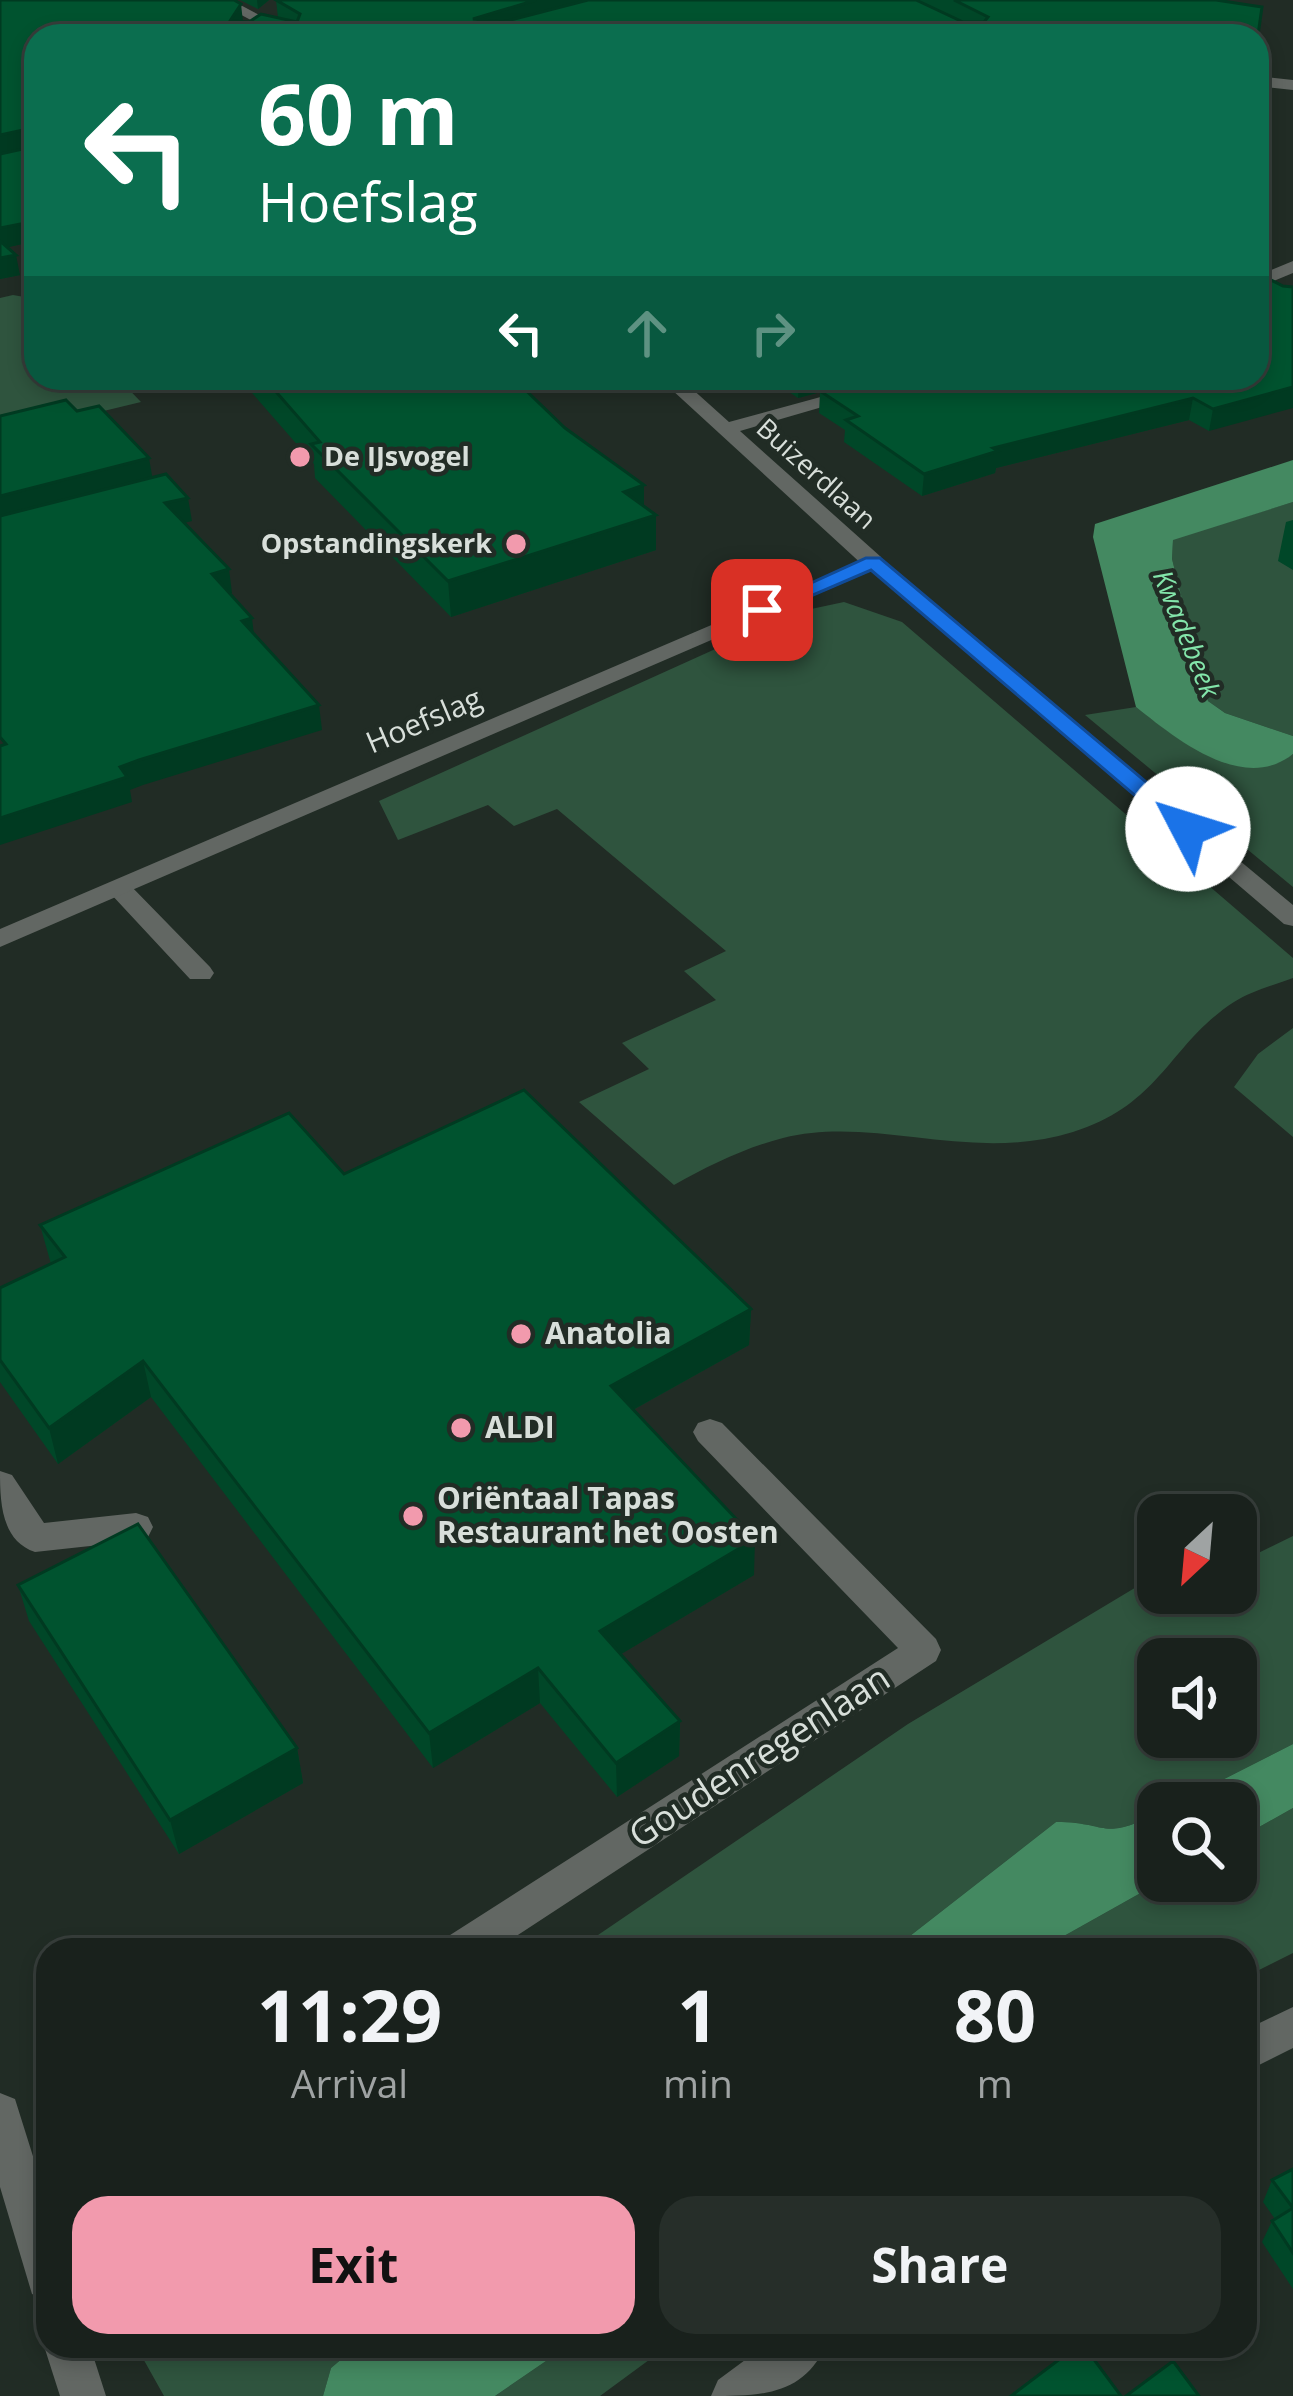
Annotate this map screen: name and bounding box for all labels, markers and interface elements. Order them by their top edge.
text: 60 m [258,55,458,170]
icon: left [60,72,216,228]
text: Hoefslag [258,164,477,238]
icon: left [488,300,554,366]
icon: ahead [614,300,680,366]
icon: right [740,300,806,366]
street label: Buizerdlaan [749,409,885,537]
place label: De IJsvogel [324,437,470,474]
marker: De IJsvogel [287,444,313,470]
place label: Opstandingskerk [261,524,492,561]
marker: Opstandingskerk [503,531,529,557]
pin [711,559,813,661]
water label: Kwadebeek [1145,564,1230,704]
icon: arrive [729,577,795,643]
street label: Hoefslag [359,677,488,762]
position arrow [1125,766,1251,892]
place label: Anatolia [545,1312,672,1353]
marker: Anatolia [508,1321,534,1347]
place label: ALDI [485,1406,555,1447]
marker: ALDI [448,1415,474,1441]
place label: Oriëntaal Tapas Restaurant het Oosten [437,1477,779,1552]
north arrow [1137,1494,1257,1614]
map controls [1137,1494,1257,1902]
marker: Oriëntaal Tapas Restaurant het Oosten [400,1503,426,1529]
button: sound [1137,1638,1257,1758]
street label: Goudenregenlaan [619,1653,899,1858]
button: search [1137,1782,1257,1902]
text: 11:29 [257,1965,442,2063]
text: 1 [677,1965,719,2063]
text: 80 [954,1965,1036,2063]
text: Arrival [291,2056,408,2109]
text: min [663,2056,733,2109]
text: m [977,2056,1013,2109]
button: Exit [72,2196,635,2334]
button: Share [659,2196,1221,2334]

